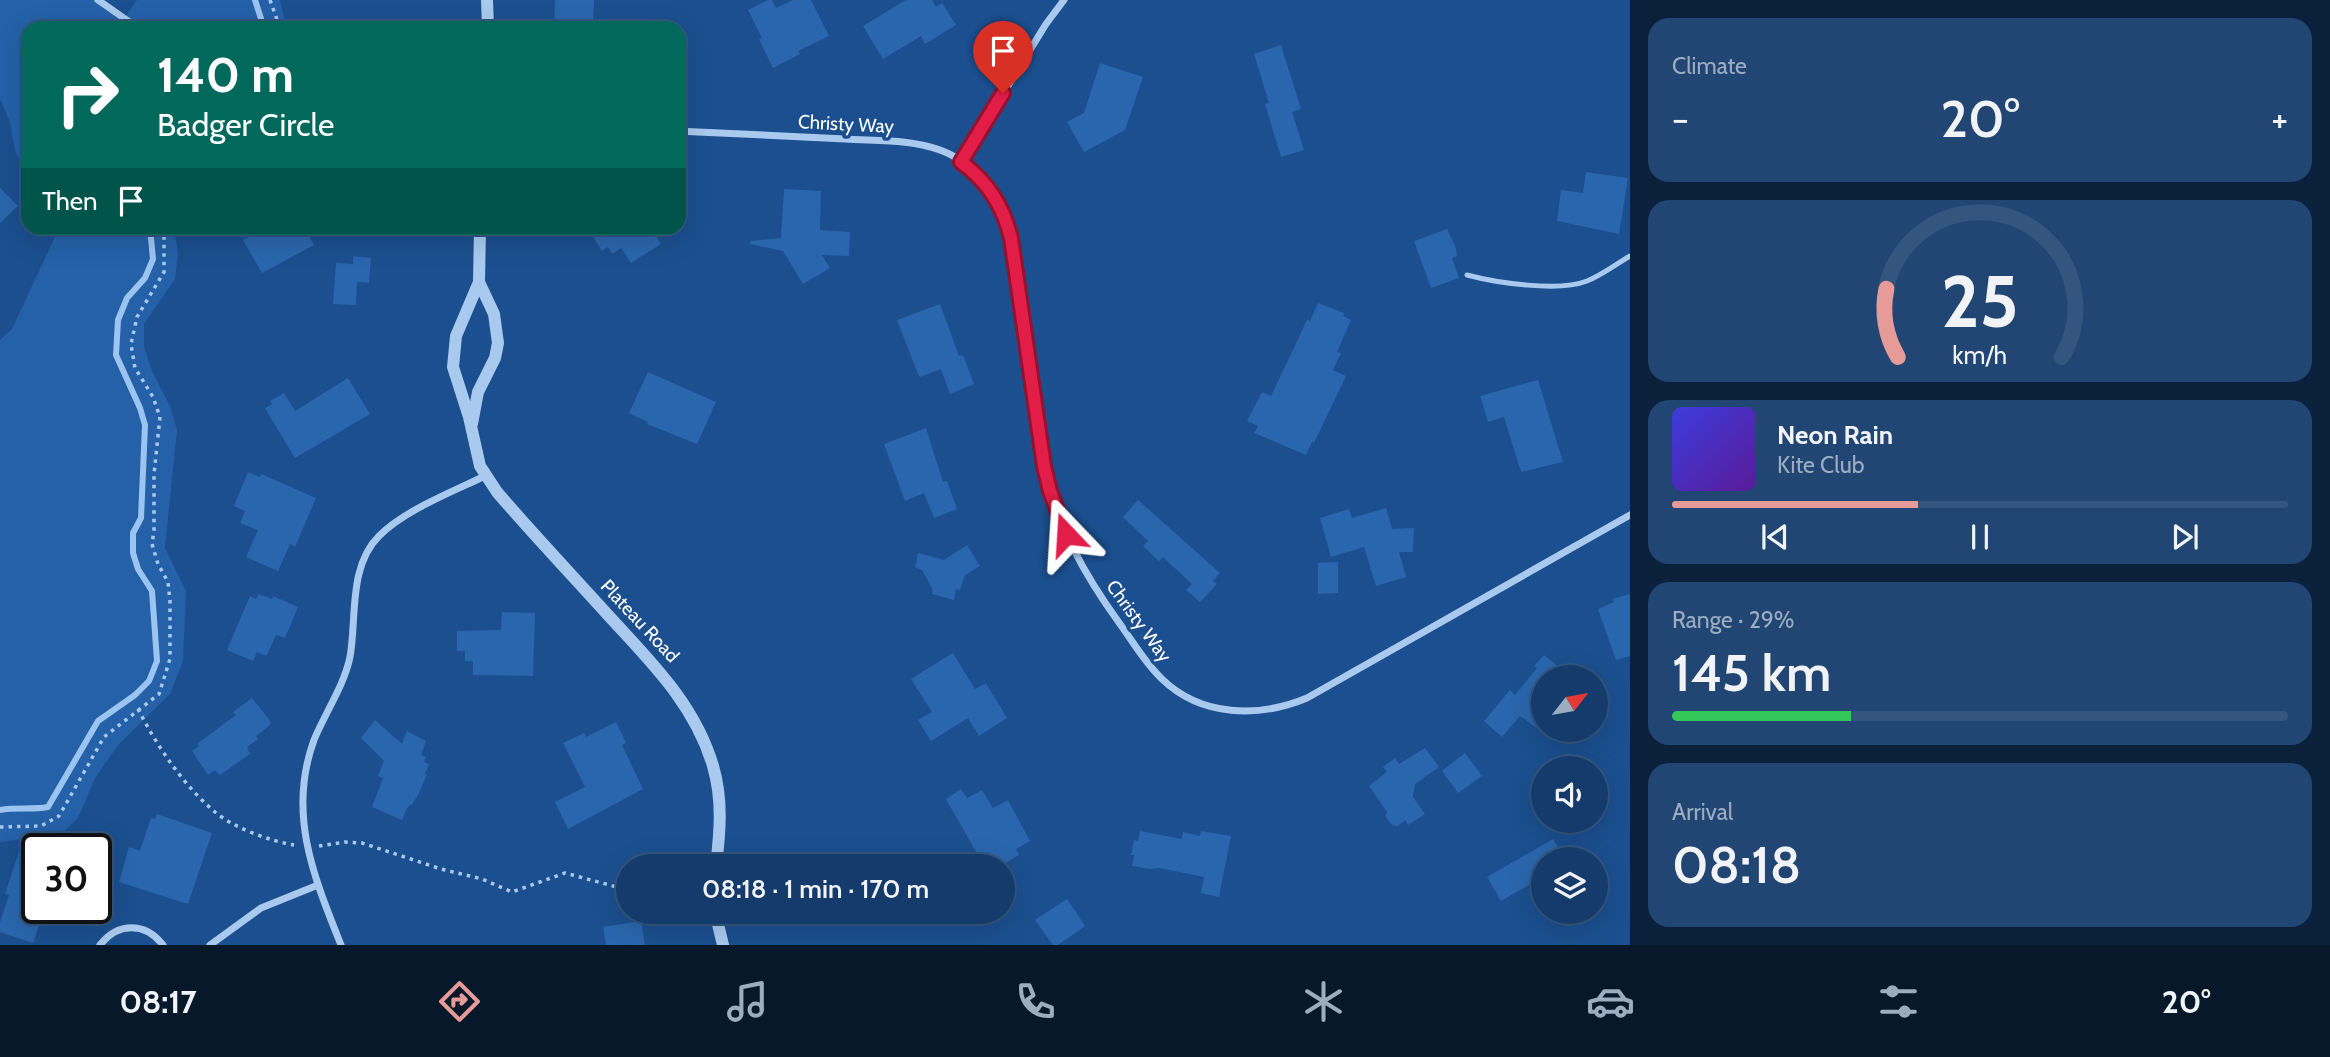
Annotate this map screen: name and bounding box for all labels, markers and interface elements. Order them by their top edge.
pin [973,21,1033,93]
icon: arrive [984,32,1022,70]
text: 140 m [157,45,294,104]
icon: right [42,49,133,140]
text: Climate [1672,52,1747,80]
text: 20° [1940,87,2020,150]
text: − [1672,95,1689,142]
text: + [2271,95,2288,142]
text: Badger Circle [157,105,334,144]
street label: Christy Way [798,110,895,138]
icon: arrive [112,182,150,220]
text: Then [42,185,98,217]
text: 25 [1941,257,2019,345]
text: km/h [1953,340,2007,370]
text: Neon Rain [1777,419,1893,451]
text: Kite Club [1777,451,1864,479]
position arrow [1029,497,1103,571]
icon: previous [1756,518,1794,556]
icon: pause [1961,518,1999,556]
icon: next [2166,518,2204,556]
street label: Plateau Road [596,575,684,667]
street label: Christy Way [1102,576,1177,667]
text: Range · 29% [1672,606,1795,634]
text: 145 km [1672,641,1831,704]
north arrow [1531,665,1608,742]
map controls [1531,665,1608,924]
button: sound [1531,756,1608,833]
text: Arrival [1672,798,1733,826]
speed limit sign: 30 [21,833,112,924]
text: 08:18 [1672,833,1801,896]
button: layers [1531,847,1608,924]
text: 08:18 · 1 min · 170 m [702,873,929,905]
icon: directions [435,977,484,1026]
icon: music [723,977,772,1026]
icon: phone [1011,977,1060,1026]
icon: climate [1299,977,1348,1026]
icon: car [1586,977,1635,1026]
icon: filters [1874,977,1923,1026]
text: 08:17 [119,982,197,1021]
text: 20° [2162,982,2211,1021]

